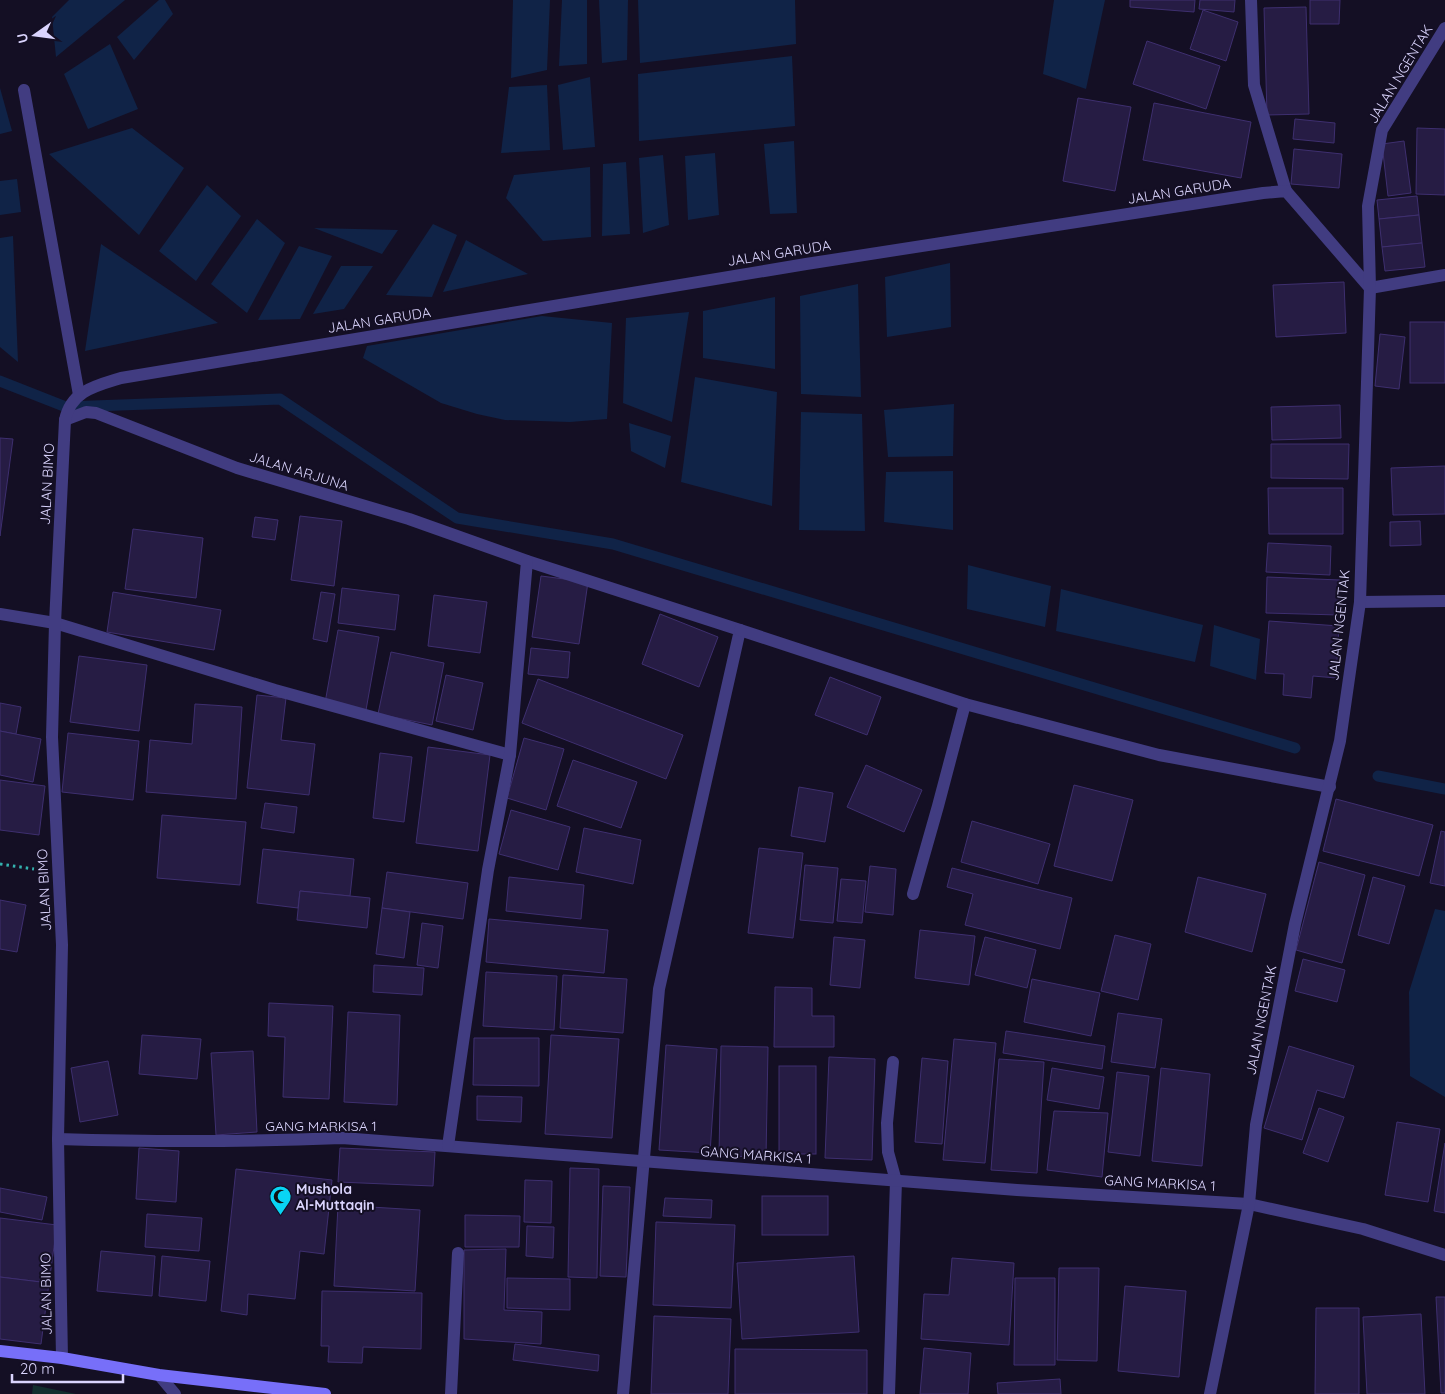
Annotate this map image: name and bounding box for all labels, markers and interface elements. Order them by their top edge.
north arrow [10,10,60,60]
street label: JALAN NGENTAK [1364,21,1436,127]
text: U [12,31,32,45]
street label: JALAN GARUDA [1126,174,1232,208]
street label: JALAN GARUDA [726,236,832,270]
street label: JALAN GARUDA [326,303,432,337]
street label: JALAN BIMO [36,442,58,526]
street label: JALAN ARJUNA [247,447,351,495]
street label: JALAN NGENTAK [1324,569,1354,681]
street label: JALAN BIMO [33,848,55,932]
street label: JALAN NGENTAK [1242,963,1280,1077]
street label: GANG MARKISA 1 [265,1117,377,1135]
street label: GANG MARKISA 1 [700,1142,812,1168]
street label: GANG MARKISA 1 [1104,1171,1216,1195]
place label: Mushola Al-Muttaqin [296,1180,375,1214]
mosque icon: Mushola Al-Muttaqin [268,1185,292,1216]
street label: JALAN BIMO [36,1252,56,1335]
scale bar [12,1352,124,1384]
text: 20 m [20,1359,55,1378]

